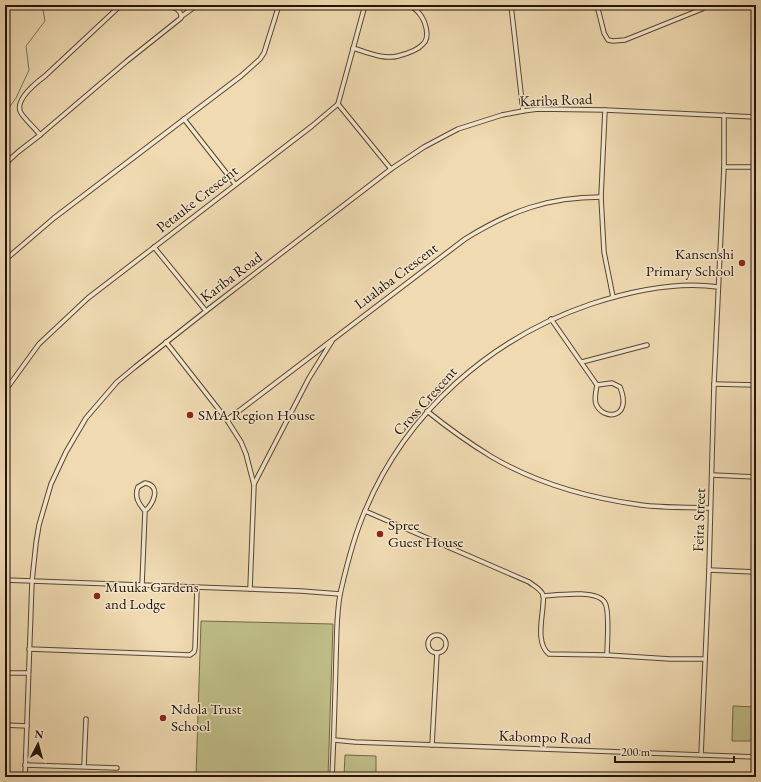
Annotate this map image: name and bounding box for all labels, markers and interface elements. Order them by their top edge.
street label: Kariba Road [519,89,593,110]
street label: Petauke Crescent [152,161,242,236]
street label: Lualaba Crescent [350,238,441,313]
place label: Kansenshi Primary School [646,244,734,280]
street label: Kariba Road [196,247,266,306]
marker: Kansenshi Primary School [737,258,747,268]
street label: Cross Crescent [389,362,461,439]
place label: SMA Region House [198,405,315,424]
marker: SMA Region House [185,410,195,420]
street label: Feira Street [688,488,709,552]
place label: Spree Guest House [388,515,464,551]
marker: Spree Guest House [375,529,385,539]
place label: Muuka Gardens and Lodge [105,577,199,613]
marker: Muuka Gardens and Lodge [92,591,102,601]
place label: Ndola Trust School [171,699,242,735]
marker: Ndola Trust School [158,713,168,723]
north arrow [18,724,58,764]
street label: Kabompo Road [498,725,592,748]
text: N [34,727,44,741]
scale bar [615,738,734,764]
text: 200 m [621,744,651,760]

